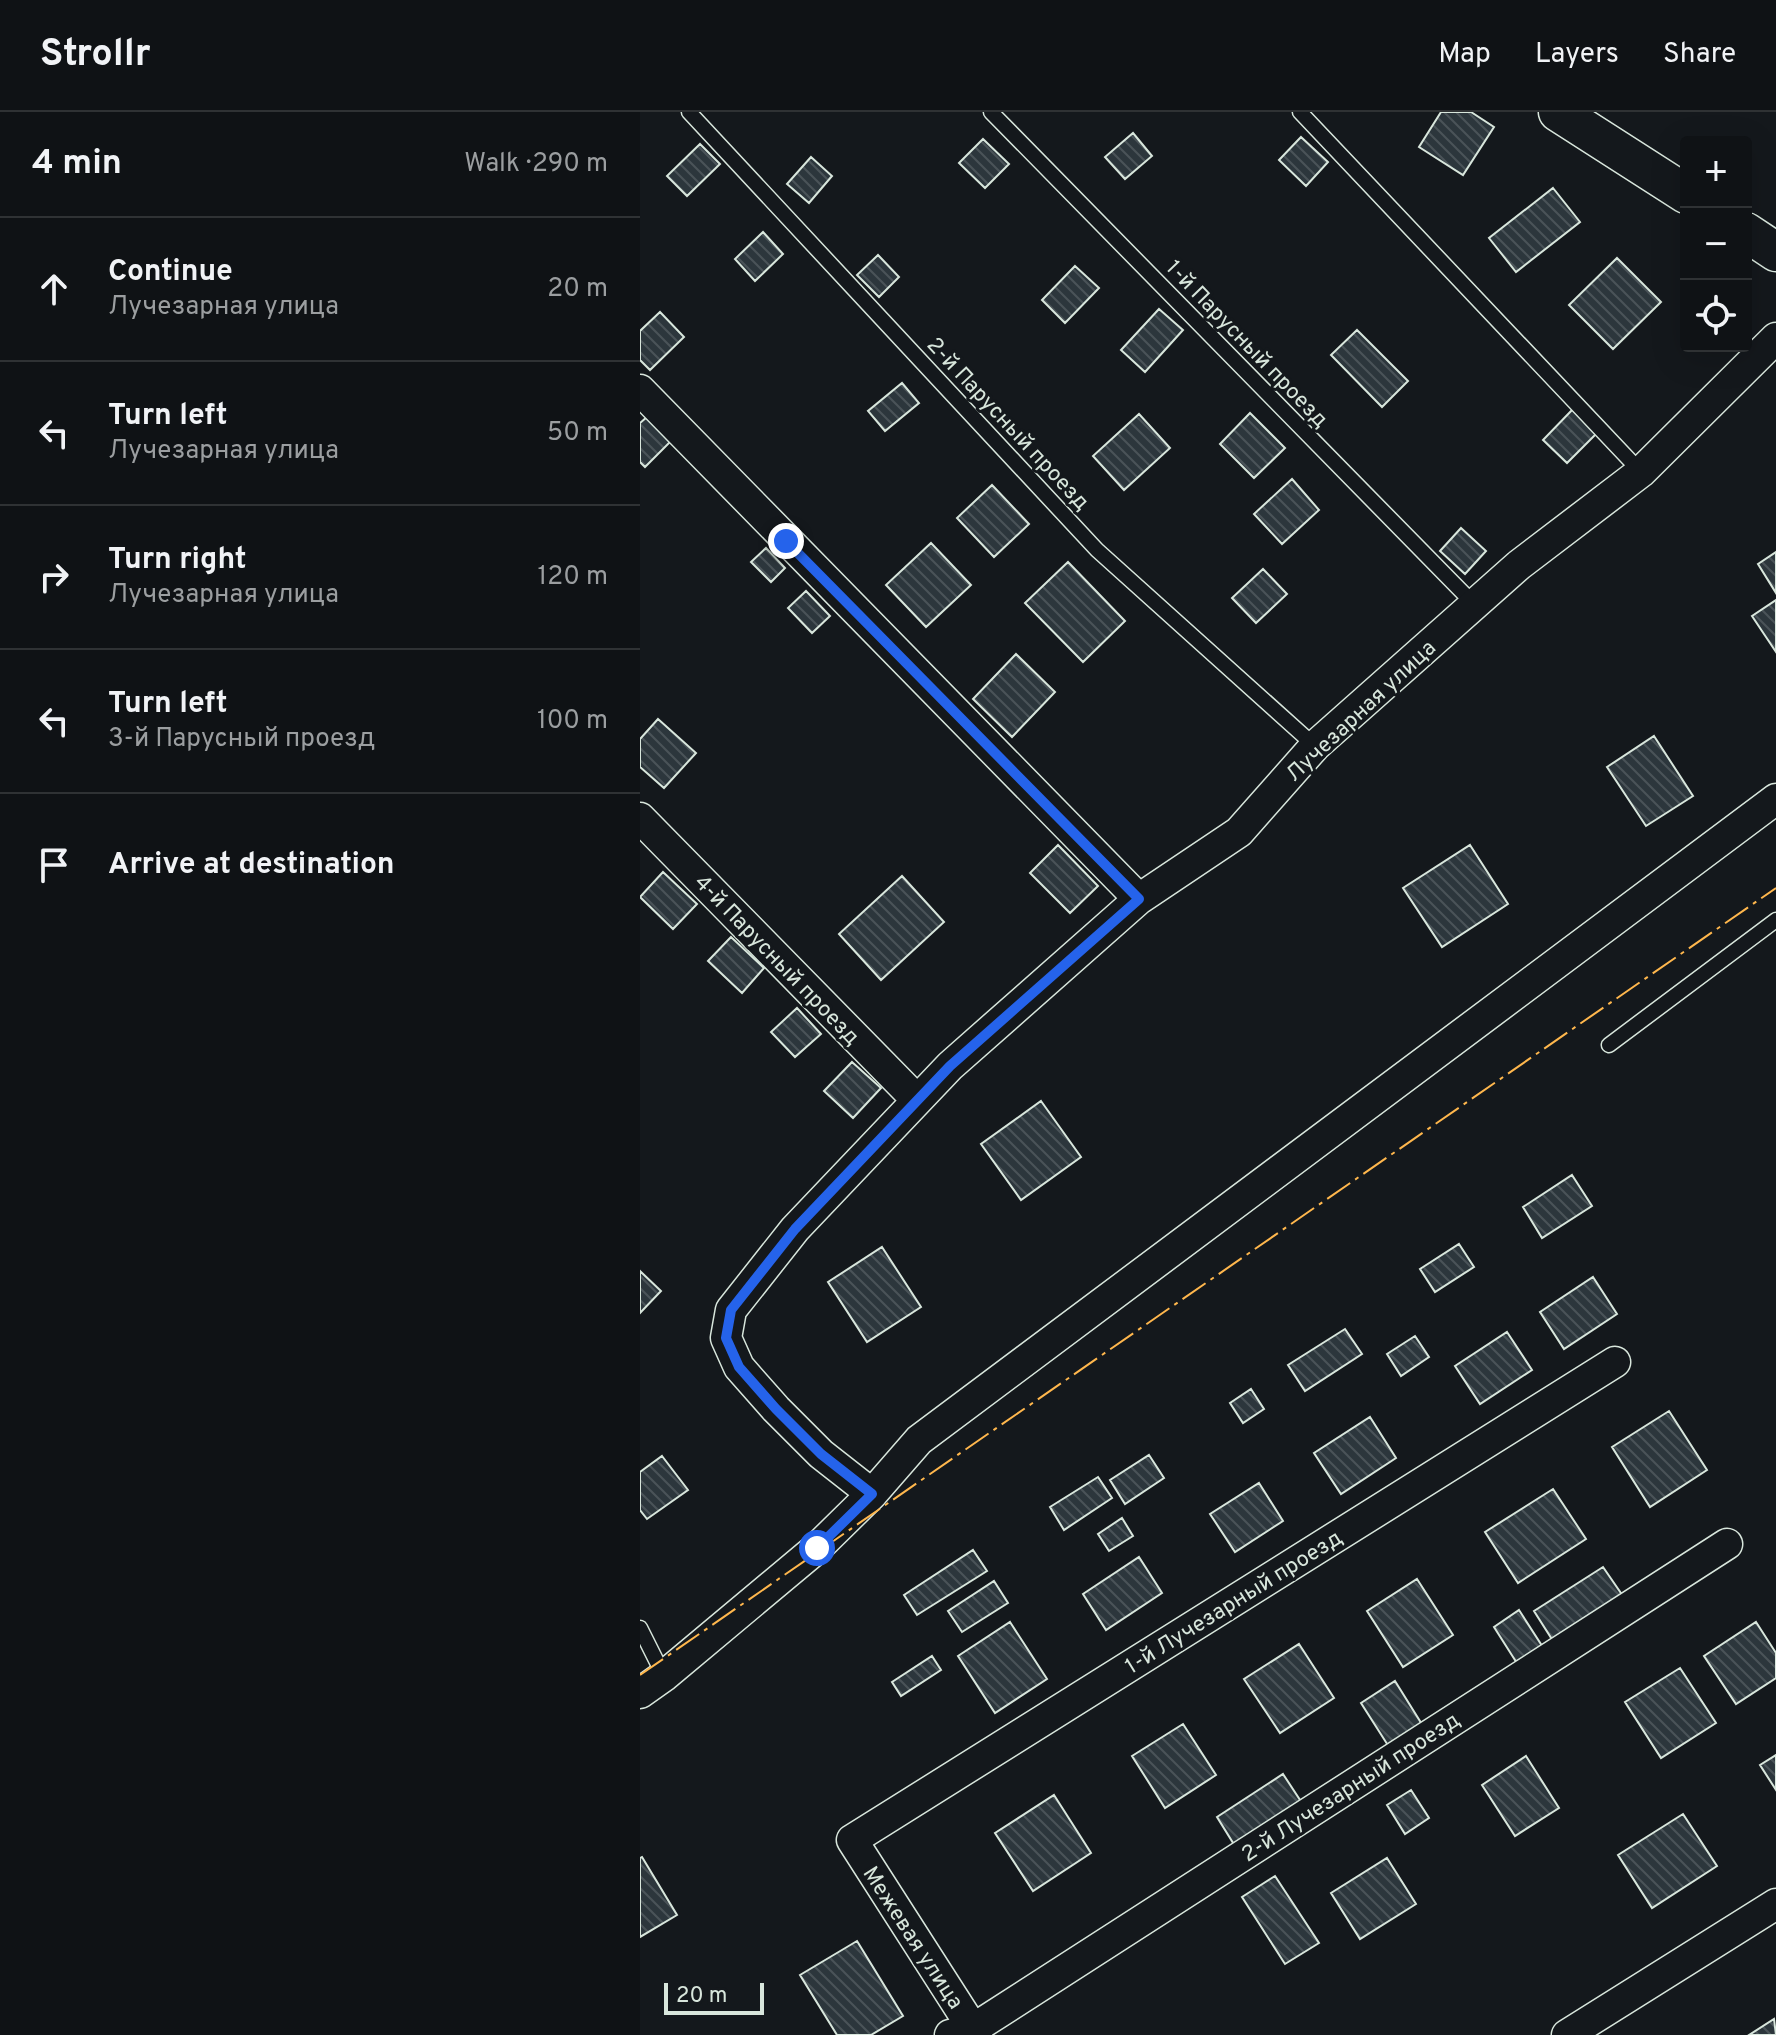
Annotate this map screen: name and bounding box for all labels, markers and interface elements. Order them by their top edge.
text: Strollr [40,31,151,80]
text: Map [1438,37,1491,73]
text: Layers [1535,37,1619,73]
text: Share [1663,37,1736,73]
map controls [1680,136,1752,352]
button: + [1680,136,1752,208]
text: 4 min [32,143,122,186]
text: Walk · 290 m [464,148,608,181]
button: − [1680,208,1752,280]
text: Continue [108,254,233,291]
street label: 1-й Парусный проезд [1159,255,1333,434]
icon: ahead [32,267,76,311]
text: 20 m [547,273,608,306]
button: locate [1680,280,1752,352]
text: Лучезарная улица [108,291,339,324]
street label: 2-й Парусный проезд [920,333,1094,517]
text: Turn left [108,398,228,435]
icon: left [32,411,76,455]
text: 50 m [547,417,608,450]
text: Лучезарная улица [108,435,339,468]
route end [768,523,804,559]
text: Turn right [108,542,246,579]
icon: right [32,555,76,599]
text: 120 m [538,561,608,594]
text: Лучезарная улица [108,579,339,612]
street label: Лучезарная улица [1281,635,1442,788]
text: Turn left [108,686,228,723]
icon: left [32,699,76,743]
text: 100 m [537,705,608,738]
text: 3-й Парусный проезд [108,723,375,756]
icon: arrive [32,843,76,887]
text: Arrive at destination [108,847,394,884]
street label: 4-й Парусный проезд [688,870,865,1052]
street label: 1-й Лучезарный проезд [1121,1525,1348,1681]
route start [799,1530,835,1566]
street label: 2-й Лучезарный проезд [1237,1707,1466,1869]
street label: Межевая улица [856,1862,968,2015]
scale bar [664,1979,764,2015]
text: 20 m [676,1983,727,2010]

